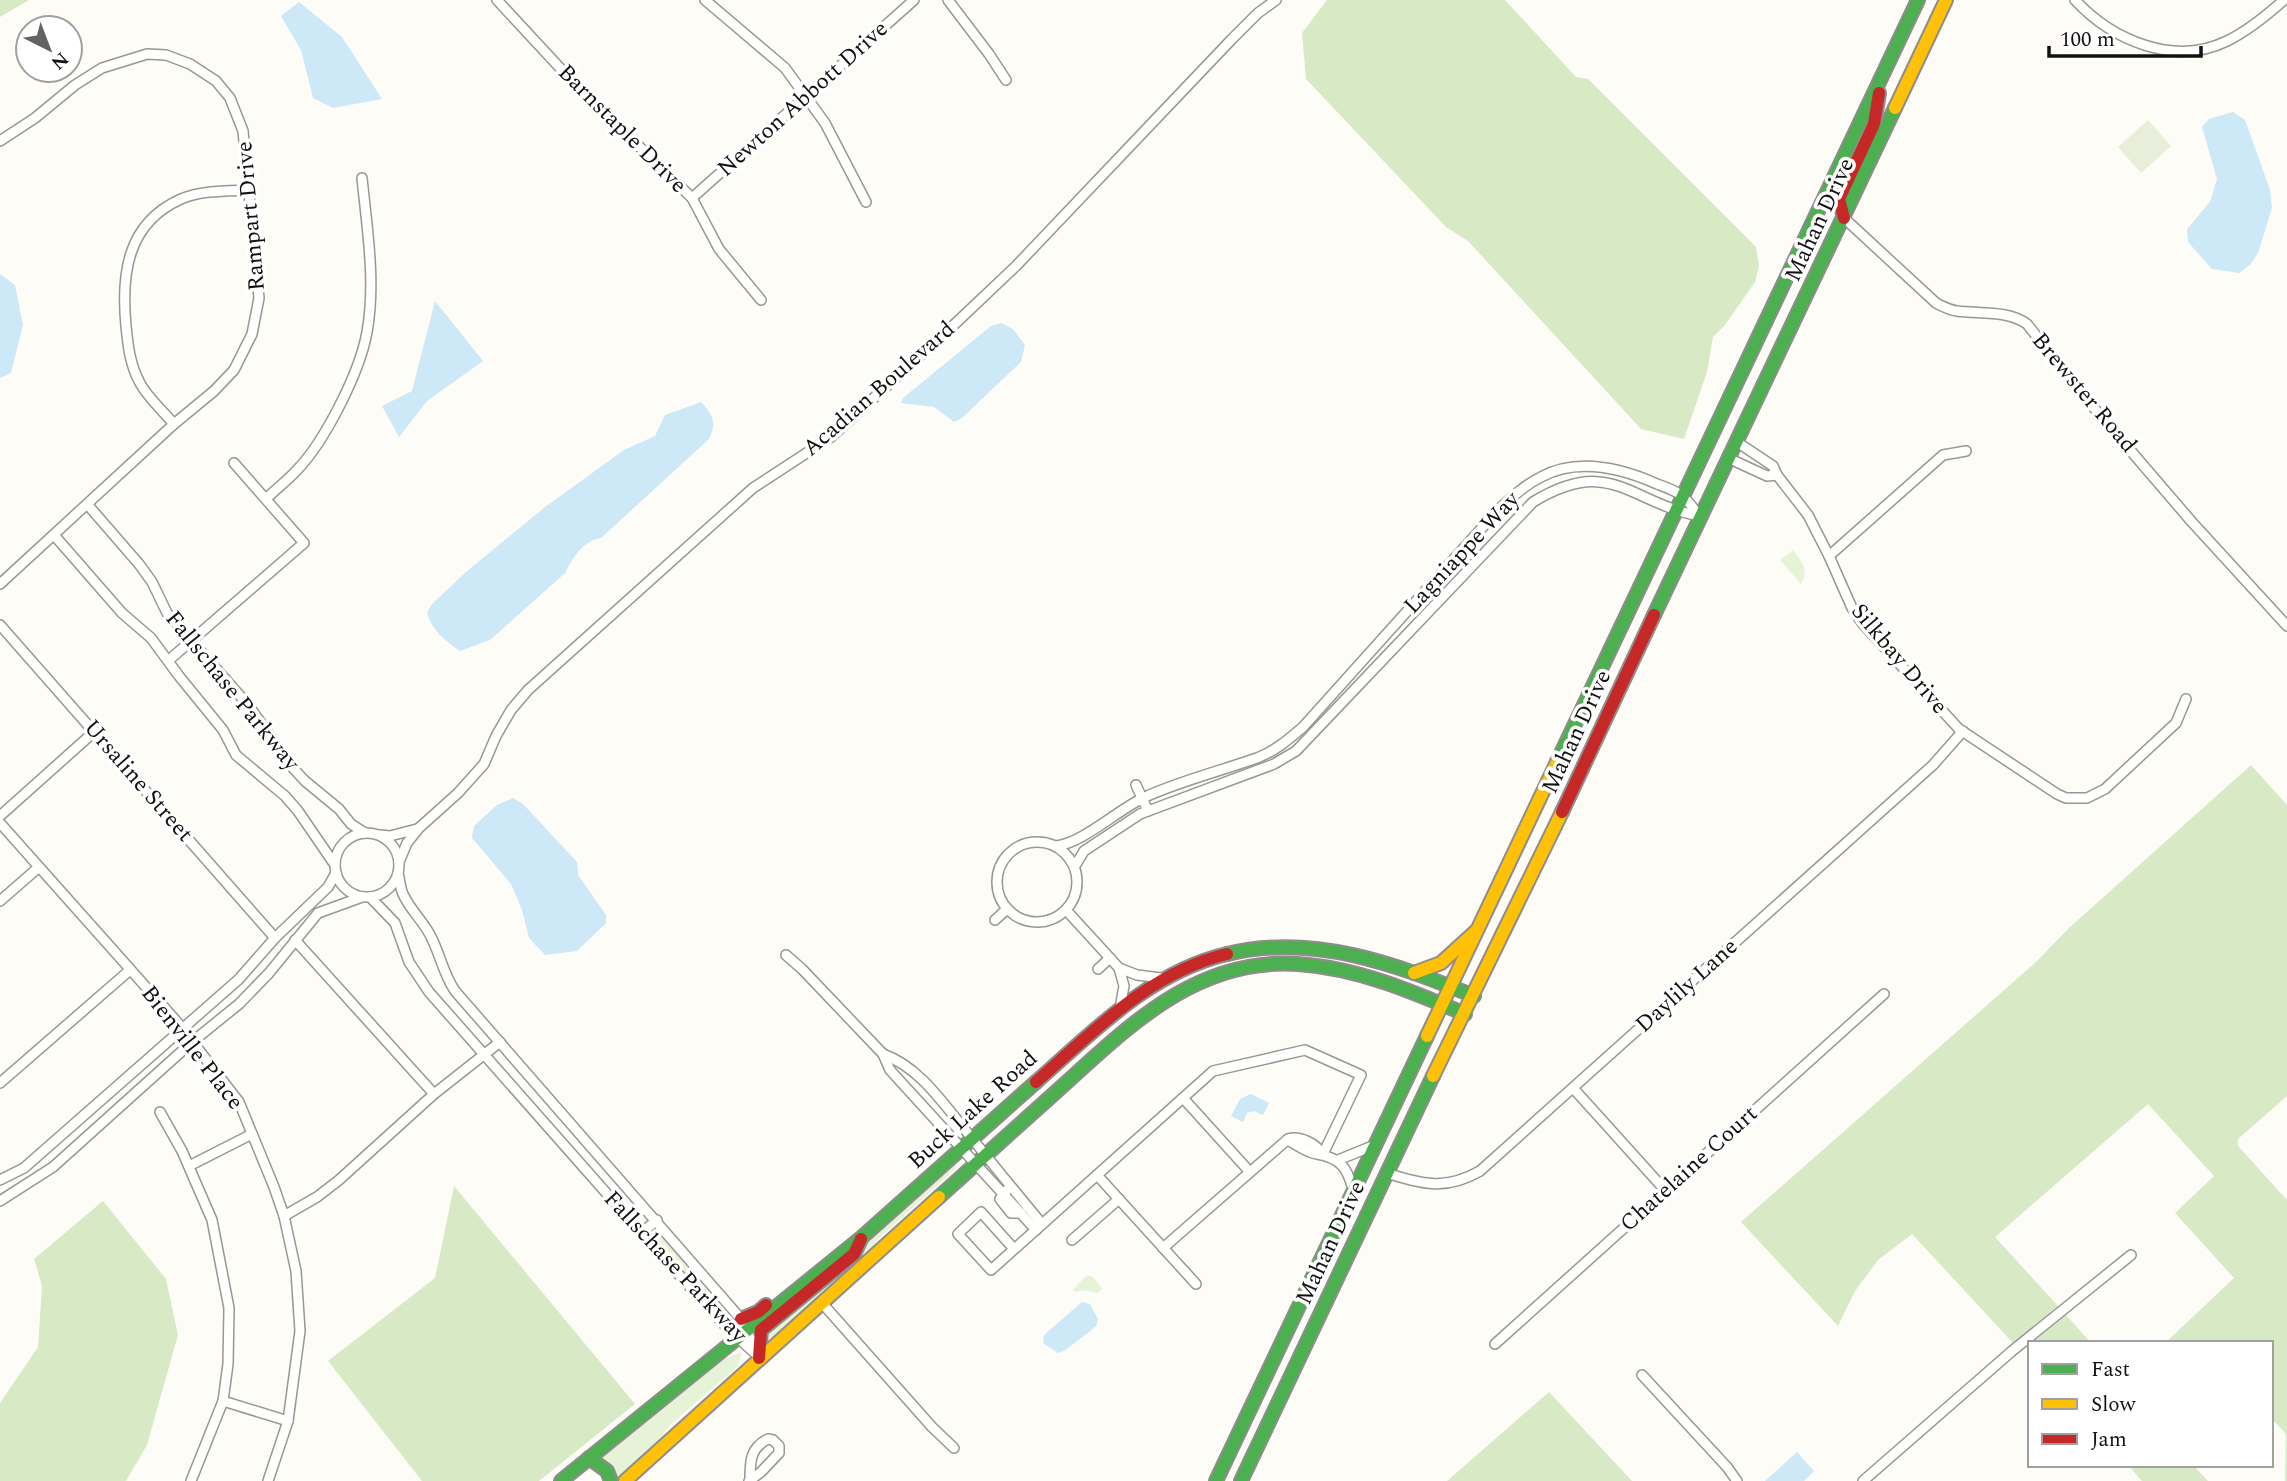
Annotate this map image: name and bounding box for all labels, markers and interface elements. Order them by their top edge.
street label: Newton Abbott Drive [710,12,896,186]
north arrow [14,14,84,84]
scale bar [2049,14,2201,58]
text: 100 m [2060,24,2115,56]
text: N [44,45,75,76]
street label: Barnstaple Drive [549,56,695,202]
street label: Rampart Drive [227,140,275,292]
street label: Mahan Drive [1776,152,1864,288]
street label: Acadian Boulevard [795,313,963,465]
street label: Brewster Road [2023,325,2145,461]
street label: Lagniappe Way [1396,483,1529,622]
street label: Silkbay Drive [1842,596,1956,722]
street label: Fallschase Parkway [156,603,308,780]
street label: Mahan Drive [1533,664,1621,800]
street label: Ursaline Street [75,712,201,850]
street label: Daylily Lane [1628,930,1746,1042]
street label: Bienville Place [132,978,252,1118]
street label: Buck Lake Road [900,1042,1046,1178]
street label: Chatelaine Court [1612,1097,1766,1241]
street label: Mahan Drive [1287,1175,1375,1311]
street label: Fallschase Parkway [595,1183,756,1352]
legend [2028,1341,2273,1467]
text: Fast [2091,1354,2130,1386]
text: Slow [2091,1389,2137,1421]
text: Jam [2091,1424,2127,1456]

